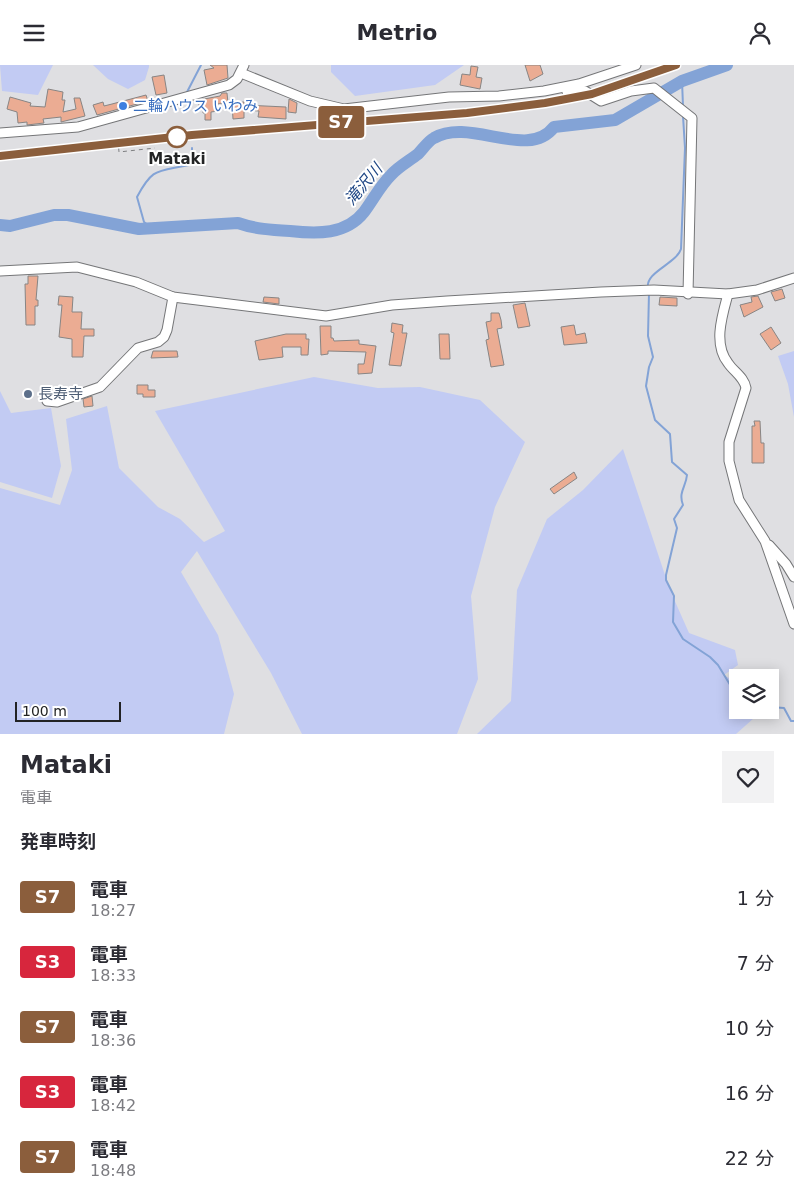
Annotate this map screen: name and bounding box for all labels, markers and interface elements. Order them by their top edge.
icon: menu [20,19,48,47]
icon: person [746,19,774,47]
text: Metrio [357,20,437,45]
place label: 二輪ハウス いわみ [133,97,258,115]
marker: 二輪ハウス いわみ [117,100,129,112]
line badge: S7 [318,106,364,138]
text: S7 [328,111,354,132]
marker: Mataki [166,126,188,148]
place label: Mataki [148,150,206,168]
water label: 滝沢川 [341,158,387,209]
place label: 長寿寺 [38,385,83,403]
marker: 長寿寺 [22,388,34,400]
map controls [729,669,779,719]
button: layers [729,669,779,719]
scale bar [15,699,121,722]
text: 100 m [22,703,67,719]
text: Mataki [20,751,112,779]
button: heart [722,751,774,803]
text: 電車 [20,788,52,807]
text: 発車時刻 [20,830,96,852]
text: 電車 [90,878,128,900]
text: S7 [35,886,60,907]
text: 1 分 [737,887,774,909]
text: 18:27 [90,901,136,920]
text: 電車 [90,943,128,965]
text: S3 [35,951,60,972]
text: 7 分 [737,952,774,974]
text: 18:33 [90,966,136,985]
text: 電車 [90,1008,128,1030]
text: S7 [35,1016,60,1037]
text: 10 分 [725,1017,774,1039]
text: 18:36 [90,1031,136,1050]
text: 電車 [90,1073,128,1095]
text: S3 [35,1081,60,1102]
text: 16 分 [725,1082,774,1104]
text: 18:42 [90,1096,136,1115]
text: 電車 [90,1138,128,1160]
text: S7 [35,1146,60,1167]
text: 22 分 [725,1147,774,1169]
text: 18:48 [90,1161,136,1180]

